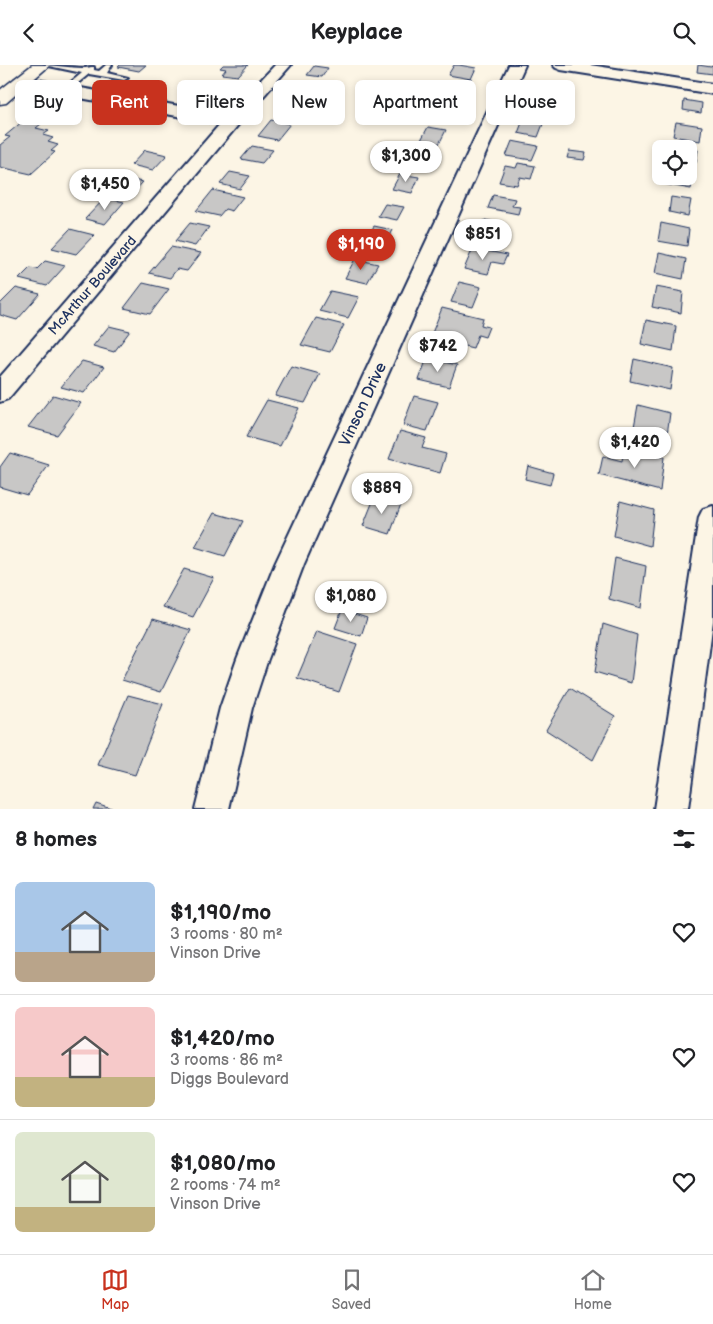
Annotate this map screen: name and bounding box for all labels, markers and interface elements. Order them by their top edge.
icon: back [15,19,43,47]
text: Keyplace [310,19,403,46]
icon: search [670,19,698,47]
chip: Buy [15,80,82,125]
chip: Rent [92,80,167,125]
chip: Filters [177,80,263,125]
chip: New [273,80,345,125]
chip: Apartment [355,80,476,125]
chip: House [486,80,575,125]
map controls [652,140,697,185]
button: locate [652,140,697,185]
pin: $1,300 [365,141,447,183]
text: $1,300 [381,147,431,166]
pin: $1,450 [64,169,146,211]
text: $1,450 [80,175,130,194]
pin: $851 [453,219,513,261]
text: $851 [465,225,501,244]
pin: $1,190 [320,229,402,271]
street label: McArthur Boulevard [45,232,140,338]
text: $1,190 [338,235,384,254]
pin: $742 [408,331,468,373]
text: $742 [419,337,457,356]
street label: Vinson Drive [336,359,391,450]
pin: $1,420 [594,427,676,469]
text: $1,420 [610,433,660,452]
pin: $889 [352,473,412,515]
text: $889 [362,479,402,498]
pin: $1,080 [310,581,392,623]
text: $1,080 [326,587,376,606]
icon: filters [670,825,698,853]
text: 8 homes [15,827,97,852]
text: $1,190/mo [170,900,271,925]
icon: home [55,902,115,962]
icon: heart [670,918,698,946]
text: 3 rooms · 80 m² [170,925,283,944]
text: Vinson Drive [170,944,261,963]
text: $1,420/mo [170,1026,275,1051]
icon: home [55,1027,115,1087]
icon: heart [670,1043,698,1071]
text: 3 rooms · 86 m² [170,1051,283,1070]
text: Diggs Boulevard [170,1070,289,1089]
text: $1,080/mo [170,1151,276,1176]
icon: home [55,1152,115,1212]
icon: heart [670,1168,698,1196]
text: 2 rooms · 74 m² [170,1176,281,1195]
text: Vinson Drive [170,1195,261,1214]
tab: Map [101,1266,129,1313]
tab: Saved [332,1266,371,1313]
tab: Home [574,1266,612,1313]

